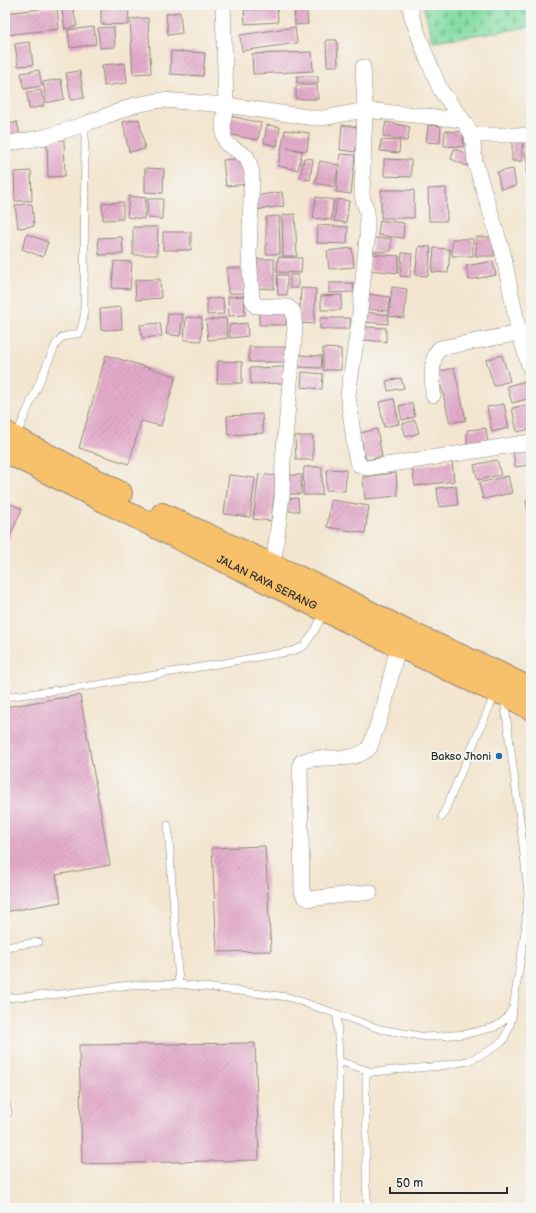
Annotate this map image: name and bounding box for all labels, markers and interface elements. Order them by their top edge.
street label: JALAN RAYA SERANG [215,553,319,613]
place label: Bakso Jhoni [431,750,491,763]
marker: Bakso Jhoni [494,751,504,761]
scale bar [390,1169,507,1195]
text: 50 m [396,1176,423,1191]

